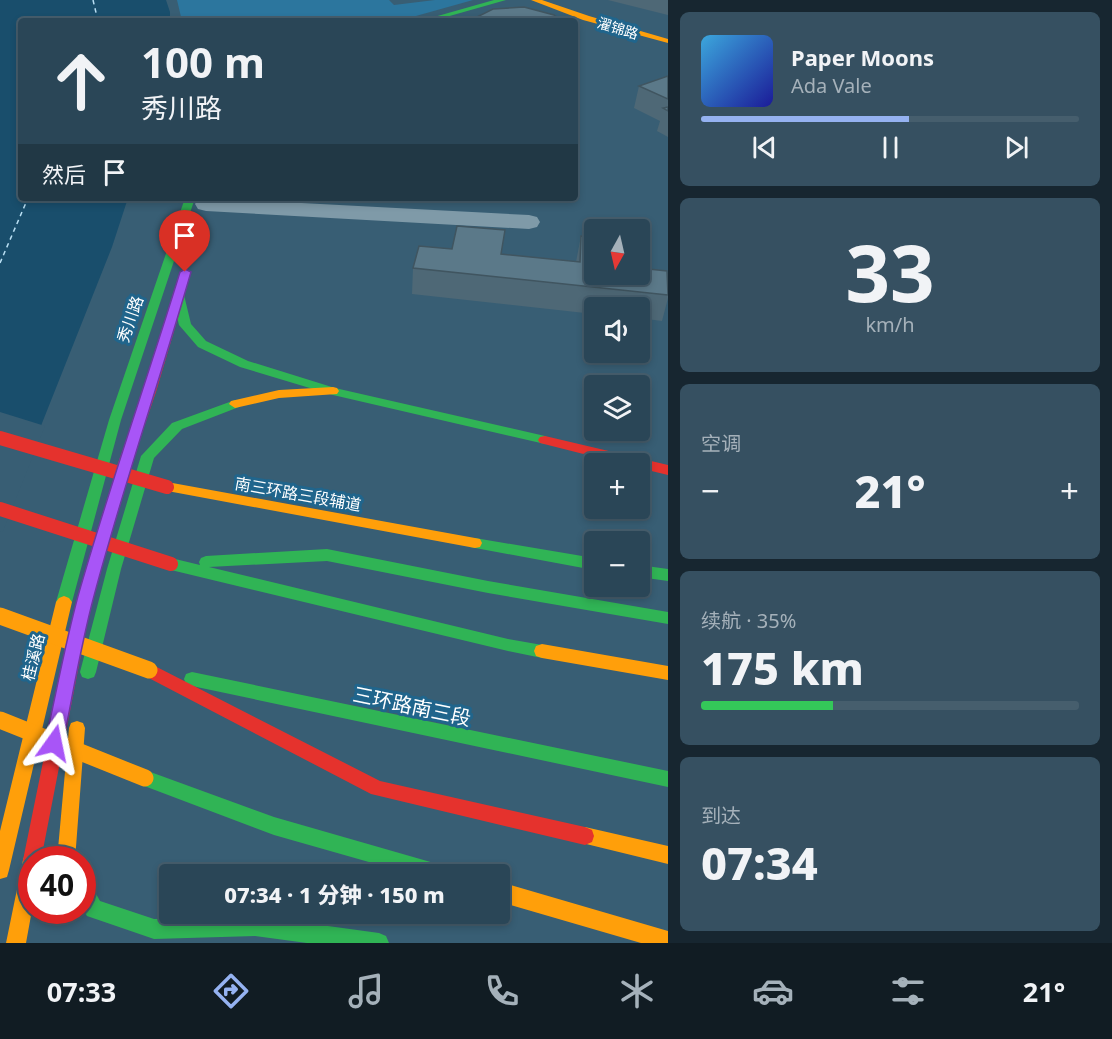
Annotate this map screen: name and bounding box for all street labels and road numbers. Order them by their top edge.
street label: 濯锦路 [595,13,641,43]
street label: 秀川路 [112,293,148,345]
street label: 南三环路三段辅道 [233,472,363,516]
street label: 桂溪路 [17,631,49,683]
street label: 三环路南三段 [351,680,473,732]

